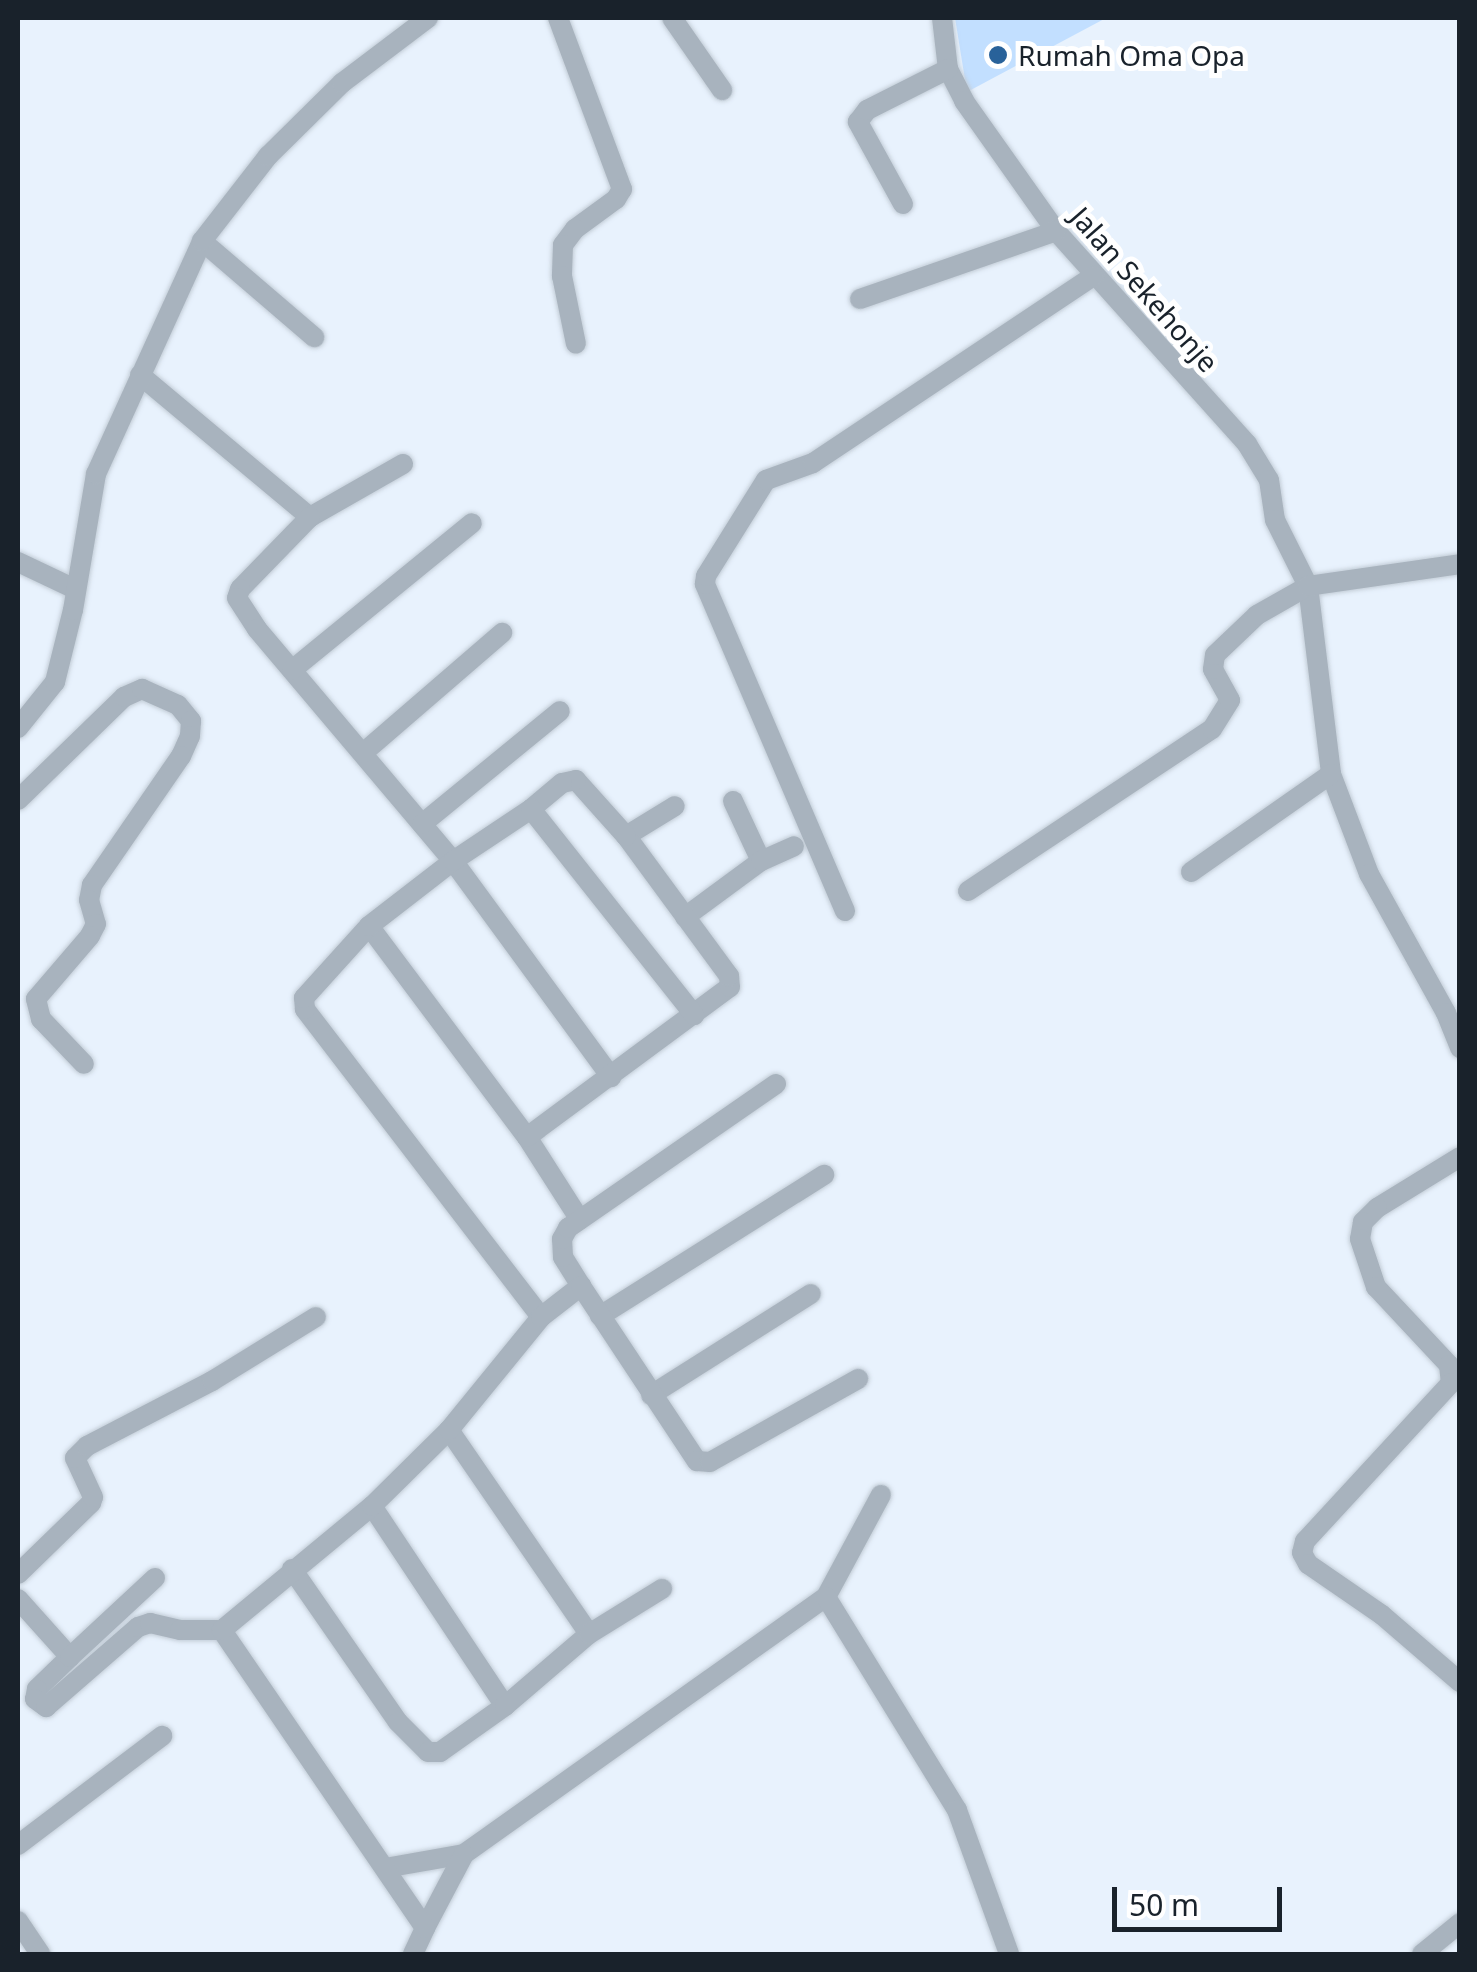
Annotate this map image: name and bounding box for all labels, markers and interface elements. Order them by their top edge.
place label: Rumah Oma Opa [1018,38,1245,72]
marker: Rumah Oma Opa [987,44,1009,66]
street label: Jalan Sekehonje [1064,200,1226,378]
scale bar [1117,1867,1287,1929]
text: 50 m [1129,1884,1199,1925]

